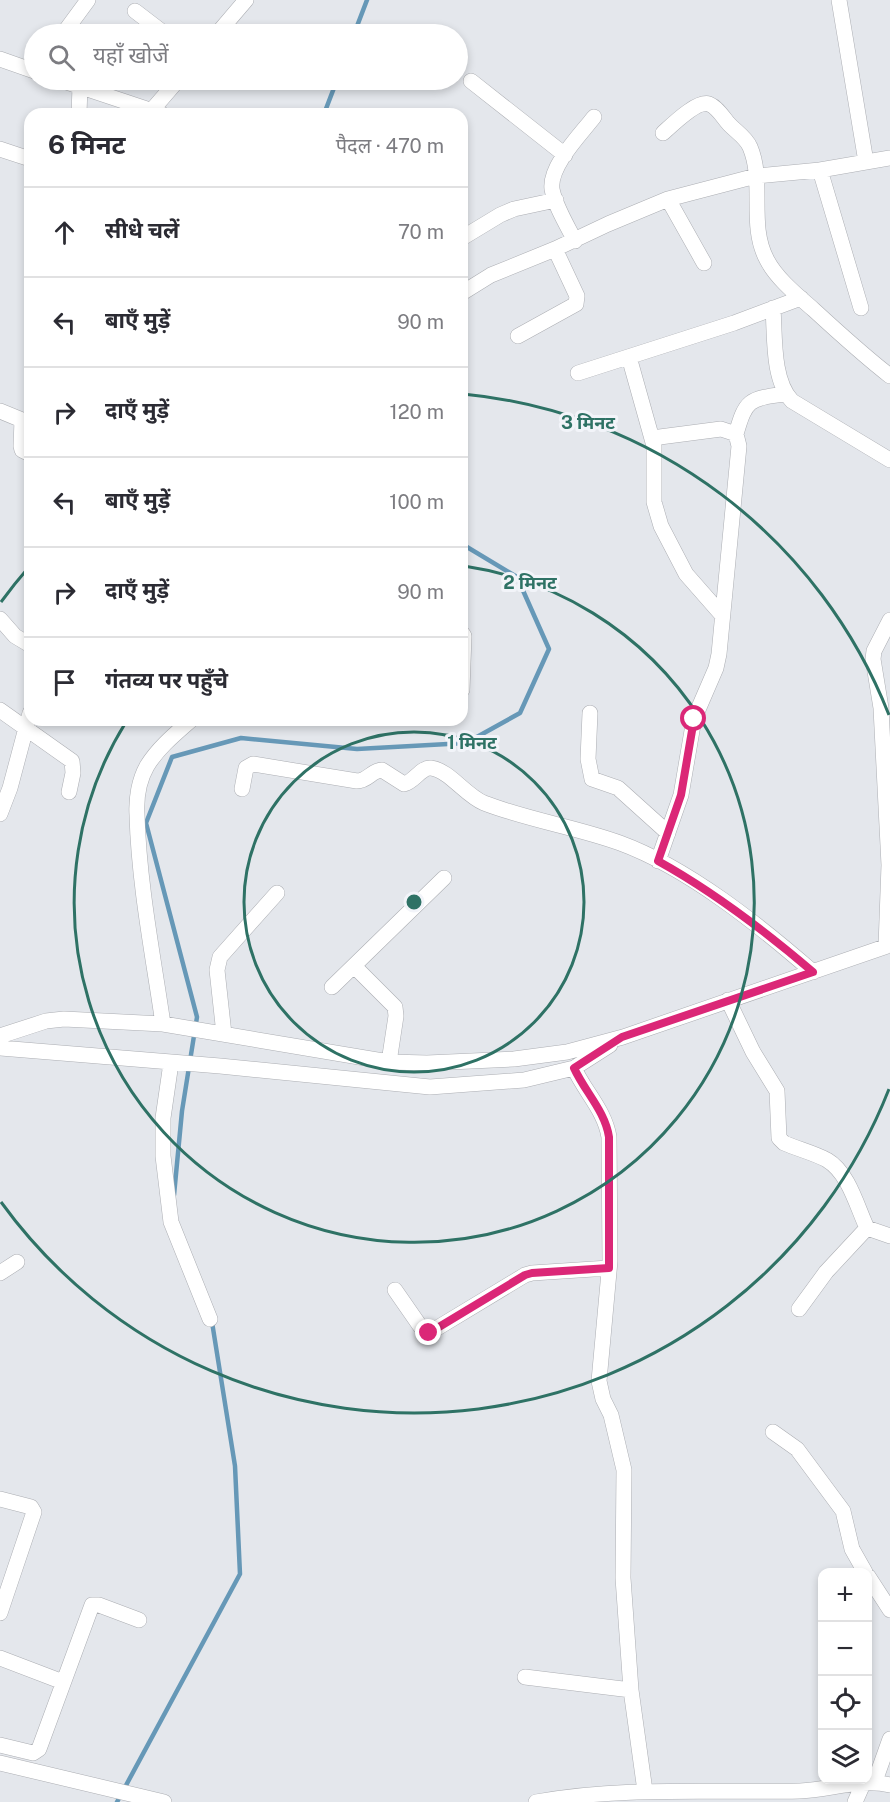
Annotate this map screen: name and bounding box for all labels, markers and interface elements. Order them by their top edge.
search box [24,24,468,90]
icon: search [45,41,78,74]
text: यहाँ खोजें [93,42,169,68]
text: 6 मिनट [48,129,126,160]
text: पैदल · 470 m [336,134,444,158]
icon: ahead [48,216,81,249]
text: सीधे चलें [105,217,179,243]
text: 70 m [398,220,444,244]
icon: left [48,306,81,339]
text: बाएँ मुड़ें [105,307,170,333]
text: 90 m [397,310,444,334]
icon: right [48,396,81,429]
text: दाएँ मुड़ें [105,397,169,423]
text: 120 m [390,400,444,424]
text: 3 मिनट [561,412,615,433]
icon: left [48,486,81,519]
text: बाएँ मुड़ें [105,487,170,513]
text: 100 m [389,490,444,514]
text: 2 मिनट [503,572,557,593]
icon: right [48,576,81,609]
text: दाएँ मुड़ें [105,577,169,603]
text: 90 m [397,580,444,604]
icon: arrive [48,666,81,699]
text: गंतव्य पर पहुँचे [105,667,228,693]
route start [680,705,706,731]
text: 1 मिनट [447,732,497,753]
centre of rings [404,892,424,912]
route end [415,1319,441,1345]
map controls [818,1568,872,1784]
button: + [818,1568,872,1622]
button: − [818,1622,872,1676]
button: locate [818,1676,872,1730]
button: layers [818,1730,872,1784]

